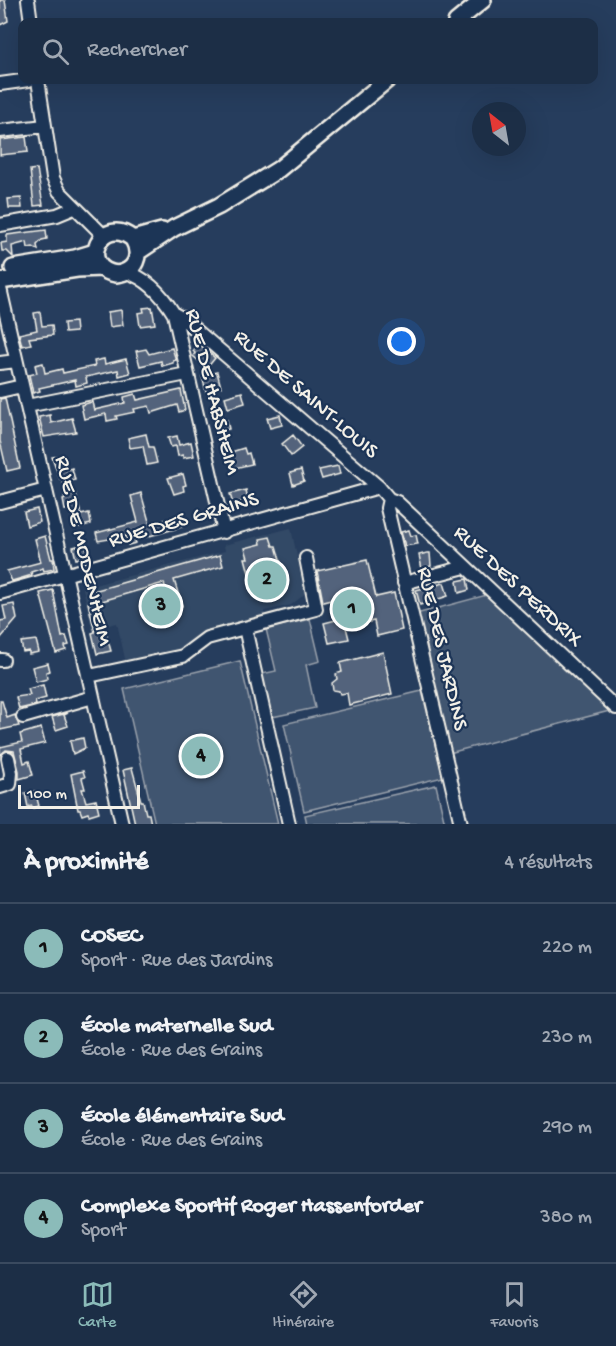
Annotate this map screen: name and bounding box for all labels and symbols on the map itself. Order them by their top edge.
north arrow [472,102,526,156]
street label: RUE DE HABSHEIM [178,306,244,478]
street label: RUE DE SAINT-LOUIS [227,325,384,466]
your location [387,327,416,356]
street label: RUE DE MODENHEIM [47,453,117,649]
street label: RUE DES GRAINS [106,487,263,555]
street label: RUE DES PERDRIX [447,521,588,654]
pin: 2 [248,558,286,602]
street label: RUE DES JARDINS [410,565,473,734]
pin: 3 [142,584,180,628]
pin: 1 [332,586,372,632]
pin: 4 [182,734,220,778]
scale bar [18,782,140,810]

